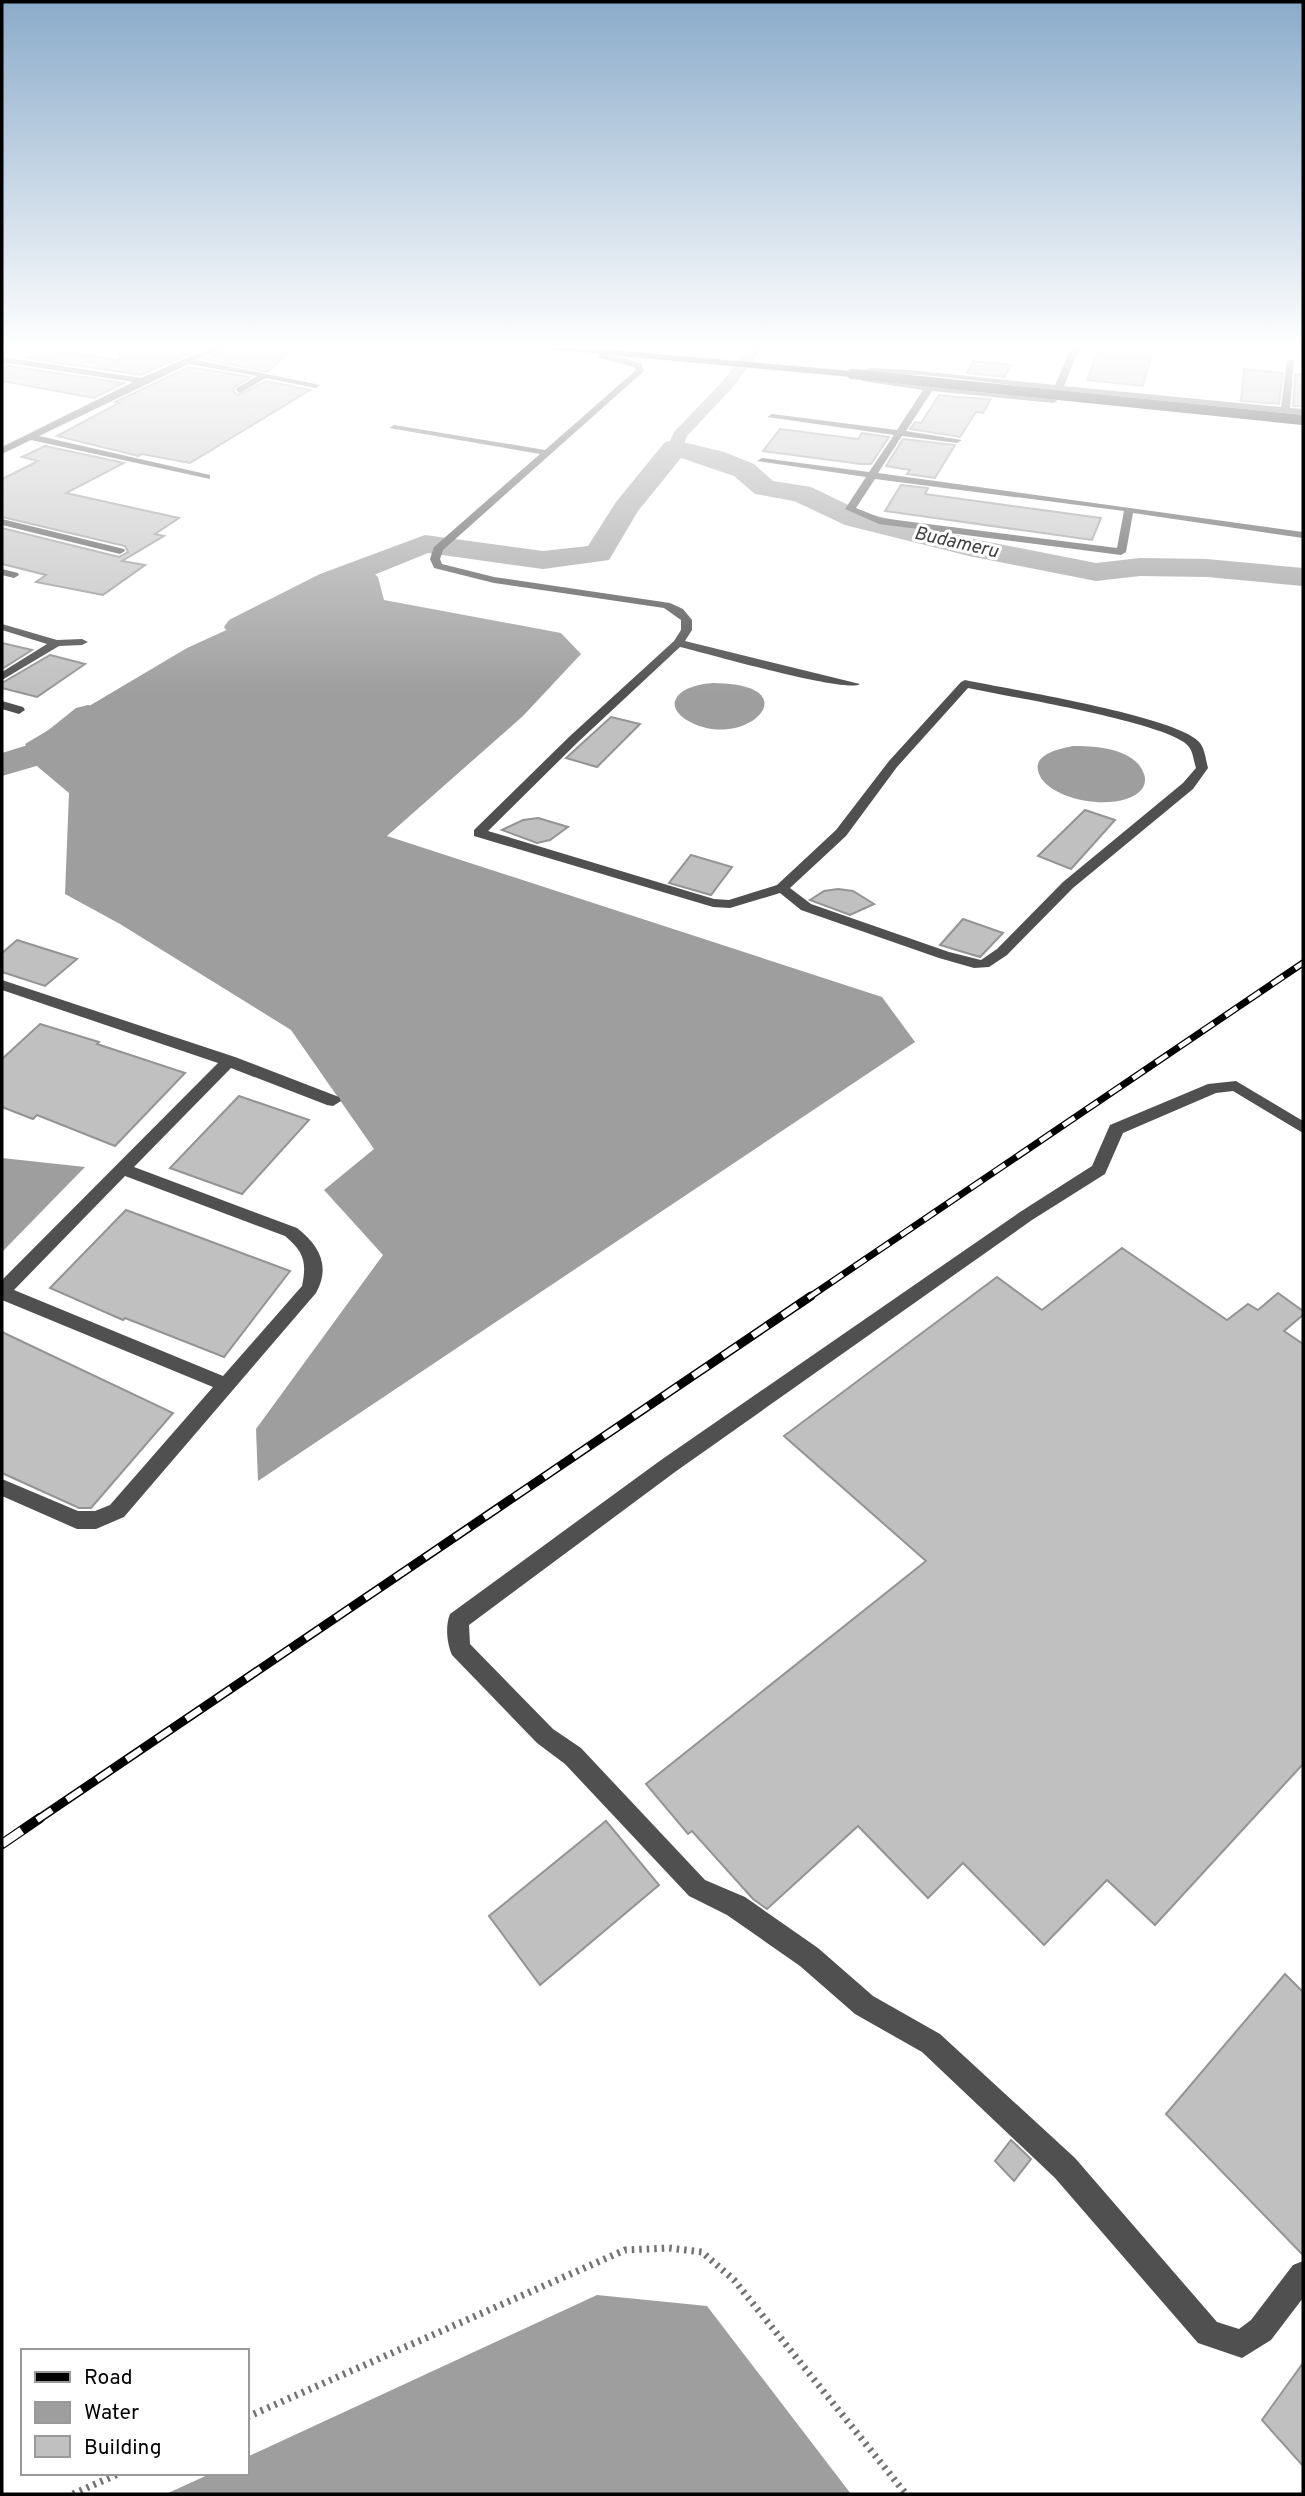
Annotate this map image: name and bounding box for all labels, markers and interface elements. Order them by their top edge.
water label: Budameru [912,522,1001,564]
legend [21,2349,248,2475]
text: Road [84,2365,133,2392]
text: Water [84,2400,139,2427]
text: Building [84,2435,162,2462]

